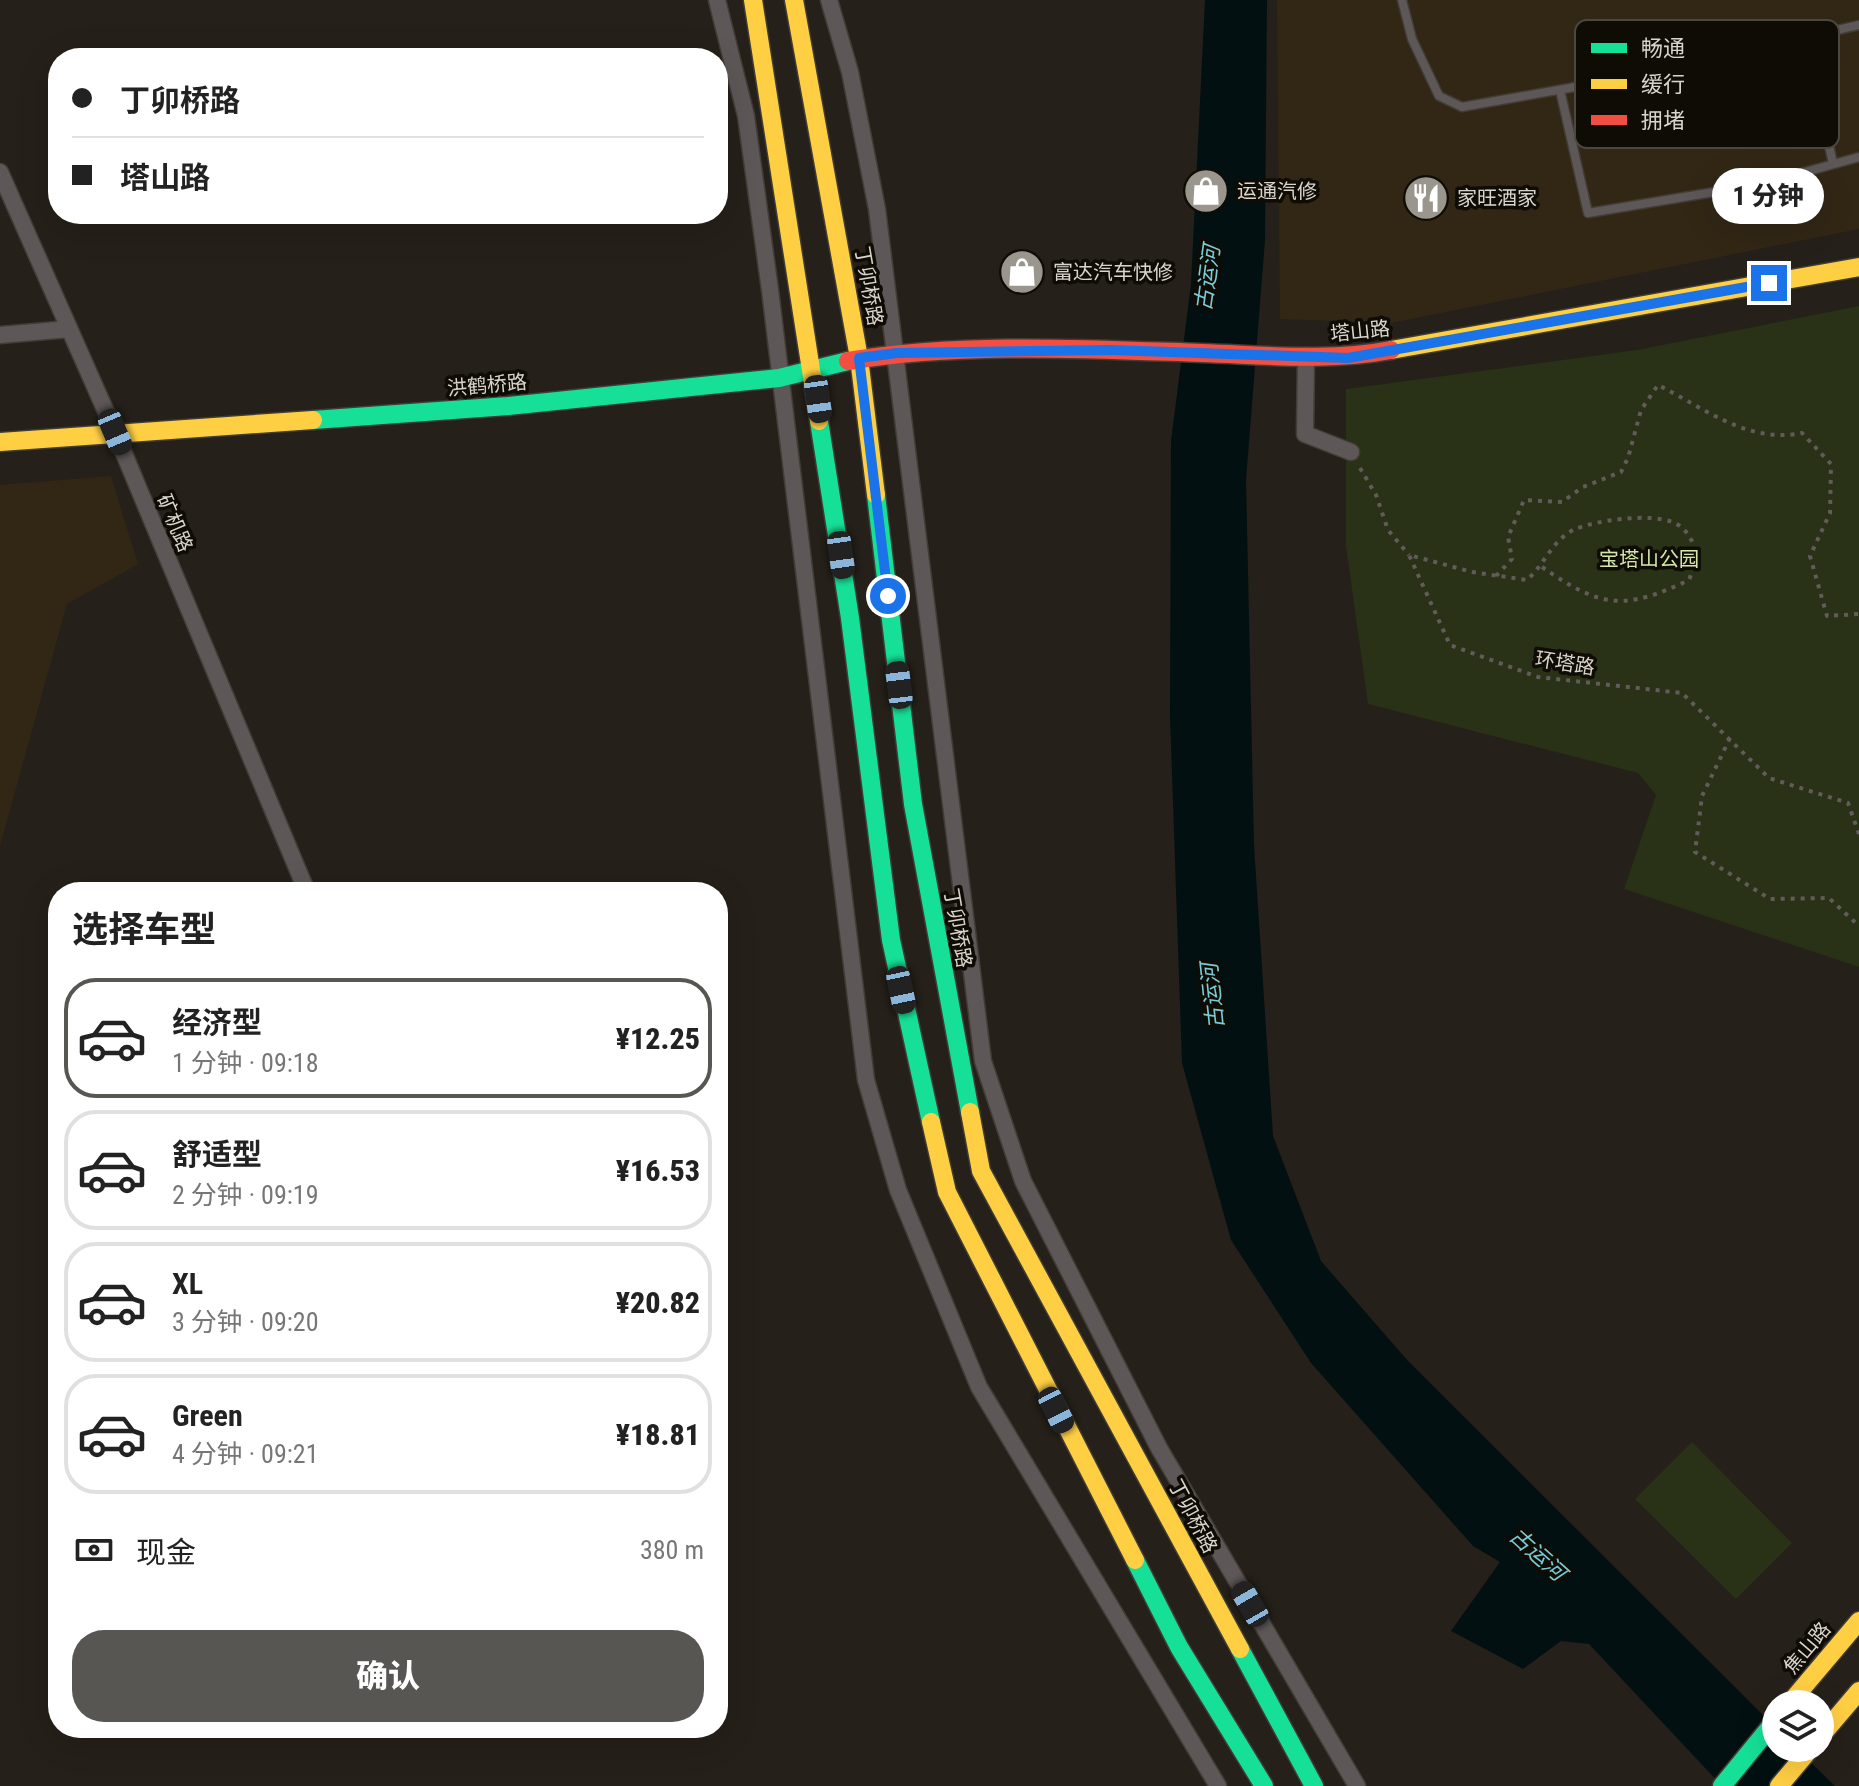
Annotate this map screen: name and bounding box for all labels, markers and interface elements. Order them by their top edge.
legend [1575,20,1839,148]
text: 畅通 [1641,36,1685,61]
text: 缓行 [1641,72,1685,97]
text: 丁卯桥路 [120,83,240,118]
text: 拥堵 [1641,108,1685,133]
text: 塔山路 [120,160,210,195]
shop icon: 运通汽修 [1182,167,1230,215]
callout: 1 分钟 [1713,167,1825,223]
restaurant icon: 家旺酒家 [1402,174,1450,222]
place label: 运通汽修 [1237,179,1317,203]
text: 1 分钟 [1732,181,1804,211]
place label: 家旺酒家 [1457,186,1537,210]
water label: 古运河 [1191,240,1225,312]
street label: 丁卯桥路 [850,245,888,327]
shop icon: 富达汽车快修 [998,248,1046,296]
place label: 富达汽车快修 [1053,260,1173,284]
route end [1751,265,1787,301]
street label: 塔山路 [1329,316,1391,346]
street label: 洪鹤桥路 [446,370,528,400]
car [803,374,833,424]
car [95,405,135,459]
street label: 矿机路 [152,491,198,555]
car [826,530,856,580]
park label: 宝塔山公园 [1599,547,1699,571]
route start [870,578,906,614]
street label: 环塔路 [1533,646,1597,680]
car [884,660,914,710]
street label: 丁卯桥路 [939,887,977,969]
text: 选择车型 [72,909,216,951]
water label: 古运河 [1196,958,1228,1030]
car [884,964,918,1016]
icon: car [76,1002,148,1074]
text: 经济型 [172,1005,262,1040]
text: ¥12.25 [616,1021,700,1056]
text: 1 分钟 · 09:18 [172,1048,318,1078]
icon: car [76,1134,148,1206]
text: 舒适型 [172,1137,262,1172]
text: ¥16.53 [616,1153,700,1188]
text: 2 分钟 · 09:19 [172,1180,318,1210]
icon: car [76,1266,148,1338]
text: XL [172,1266,203,1301]
text: ¥20.82 [616,1285,700,1320]
text: 3 分钟 · 09:20 [172,1307,318,1337]
car [1034,1383,1078,1437]
icon: car [76,1398,148,1470]
text: Green [172,1398,243,1433]
text: ¥18.81 [616,1417,700,1452]
text: 4 分钟 · 09:21 [172,1439,318,1469]
street label: 丁卯桥路 [1164,1475,1222,1557]
water label: 古运河 [1505,1523,1574,1588]
icon: cash [72,1528,116,1572]
text: 现金 [136,1535,196,1570]
text: 380 m [640,1535,704,1565]
car [1228,1577,1272,1631]
street label: 焦山路 [1779,1617,1835,1679]
button: 确认 [72,1630,704,1722]
map controls [1762,1690,1834,1762]
button: layers [1762,1690,1834,1762]

